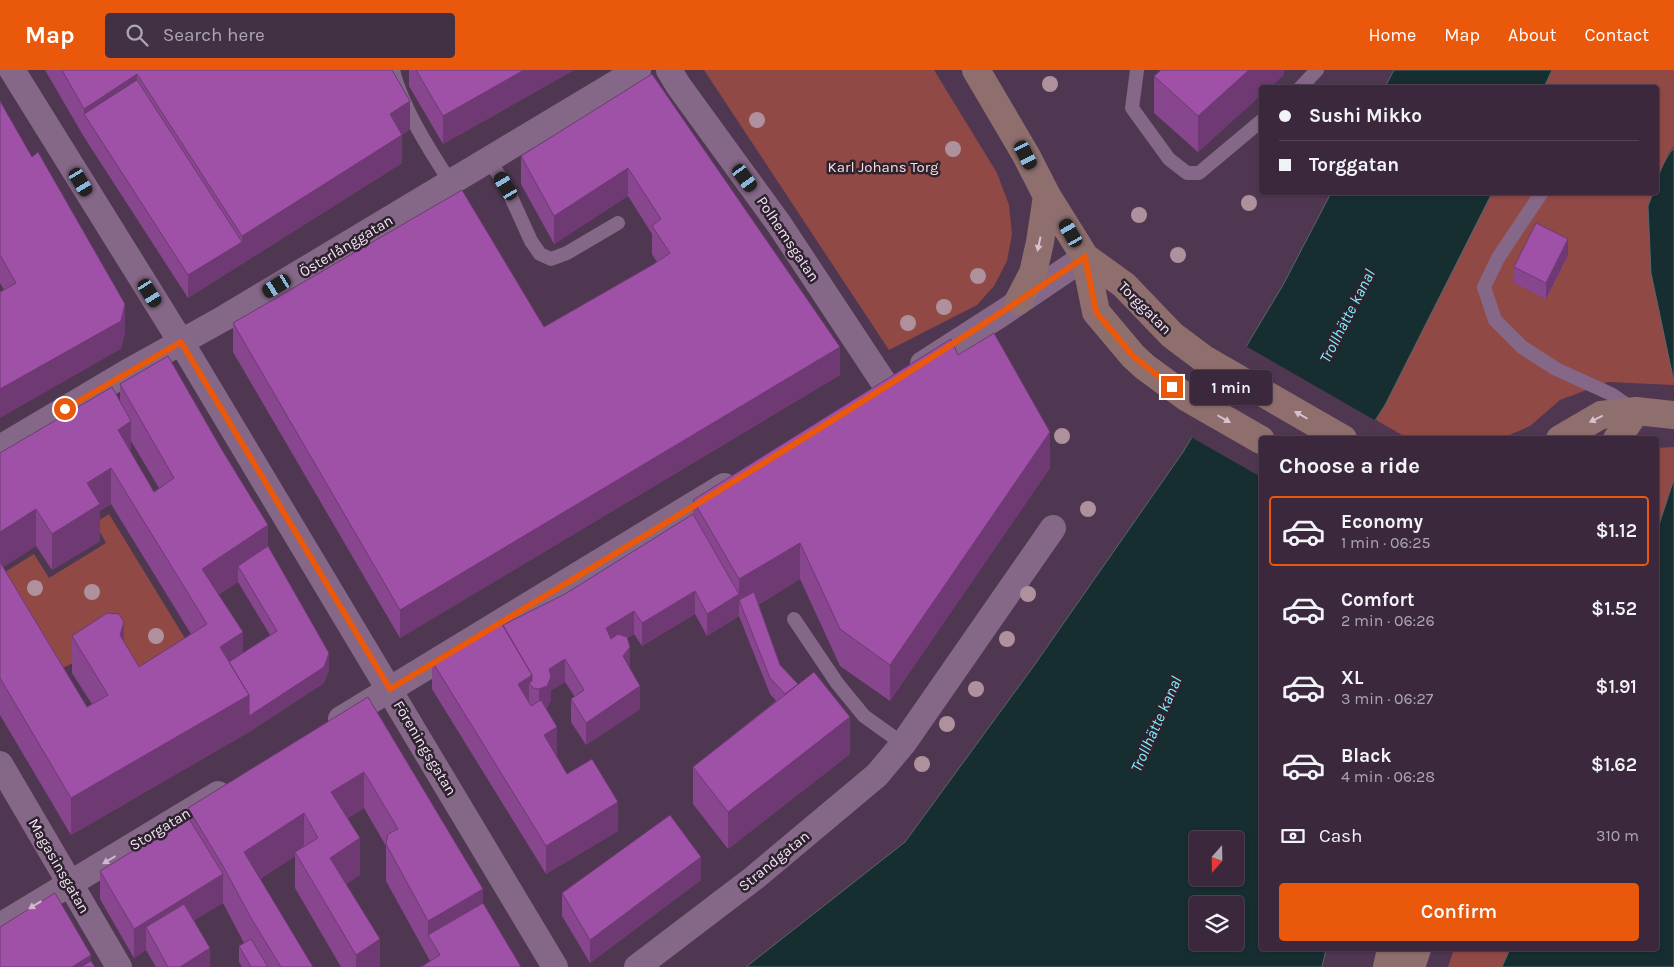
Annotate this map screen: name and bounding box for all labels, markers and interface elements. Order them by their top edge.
search box [105,13,455,58]
text: Map [25,21,75,49]
icon: search [123,21,151,49]
text: Search here [163,24,265,46]
text: Home [1368,24,1416,46]
text: Map [1444,24,1480,46]
text: About [1508,24,1557,46]
text: Contact [1585,24,1649,46]
text: Sushi Mikko [1309,105,1422,127]
car [1012,138,1039,172]
text: Torggatan [1309,154,1399,176]
park label: Karl Johans Torg [828,158,939,176]
car [730,161,759,195]
car [66,165,95,199]
car [491,169,520,203]
street label: Polhemsgatan [753,193,823,285]
street label: Österlånggatan [296,211,396,281]
car [1057,216,1084,250]
one-way arrow [1035,237,1043,252]
water label: Trollhätte kanal [1315,266,1379,366]
car [260,272,293,300]
car [135,276,164,310]
street label: Torggatan [1115,278,1175,338]
callout: 1 min [1190,370,1272,404]
route end [1161,376,1183,398]
text: 1 min [1211,378,1251,397]
route start [54,398,76,420]
one-way arrow [1294,410,1308,419]
one-way arrow [1217,414,1230,423]
one-way arrow [1589,415,1603,423]
text: Choose a ride [1279,453,1420,479]
icon: car [1281,509,1326,554]
text: Economy [1341,511,1423,533]
text: $1.12 [1596,520,1637,542]
text: 1 min · 06:25 [1341,533,1431,552]
icon: car [1281,587,1326,632]
text: Comfort [1341,589,1415,611]
text: $1.52 [1591,598,1637,620]
text: 2 min · 06:26 [1341,611,1435,630]
icon: car [1281,665,1326,710]
text: XL [1341,667,1363,689]
water label: Trollhätte kanal [1126,673,1186,775]
text: $1.91 [1596,676,1637,698]
text: 3 min · 06:27 [1341,689,1433,708]
street label: Föreningsgatan [390,697,460,799]
icon: car [1281,743,1326,788]
text: Black [1341,745,1392,767]
text: $1.62 [1591,754,1637,776]
text: 4 min · 06:28 [1341,767,1435,786]
street label: Storgatan [126,804,194,854]
street label: Magasinsgatan [25,815,93,917]
icon: cash [1279,822,1307,850]
text: Cash [1319,825,1363,847]
text: 310 m [1596,826,1639,845]
street label: Strandgatan [735,827,813,895]
north arrow [1189,831,1244,886]
map controls [1189,831,1244,951]
one-way arrow [103,856,116,865]
button: Confirm [1279,883,1639,941]
button: layers [1189,896,1244,951]
one-way arrow [28,901,41,910]

